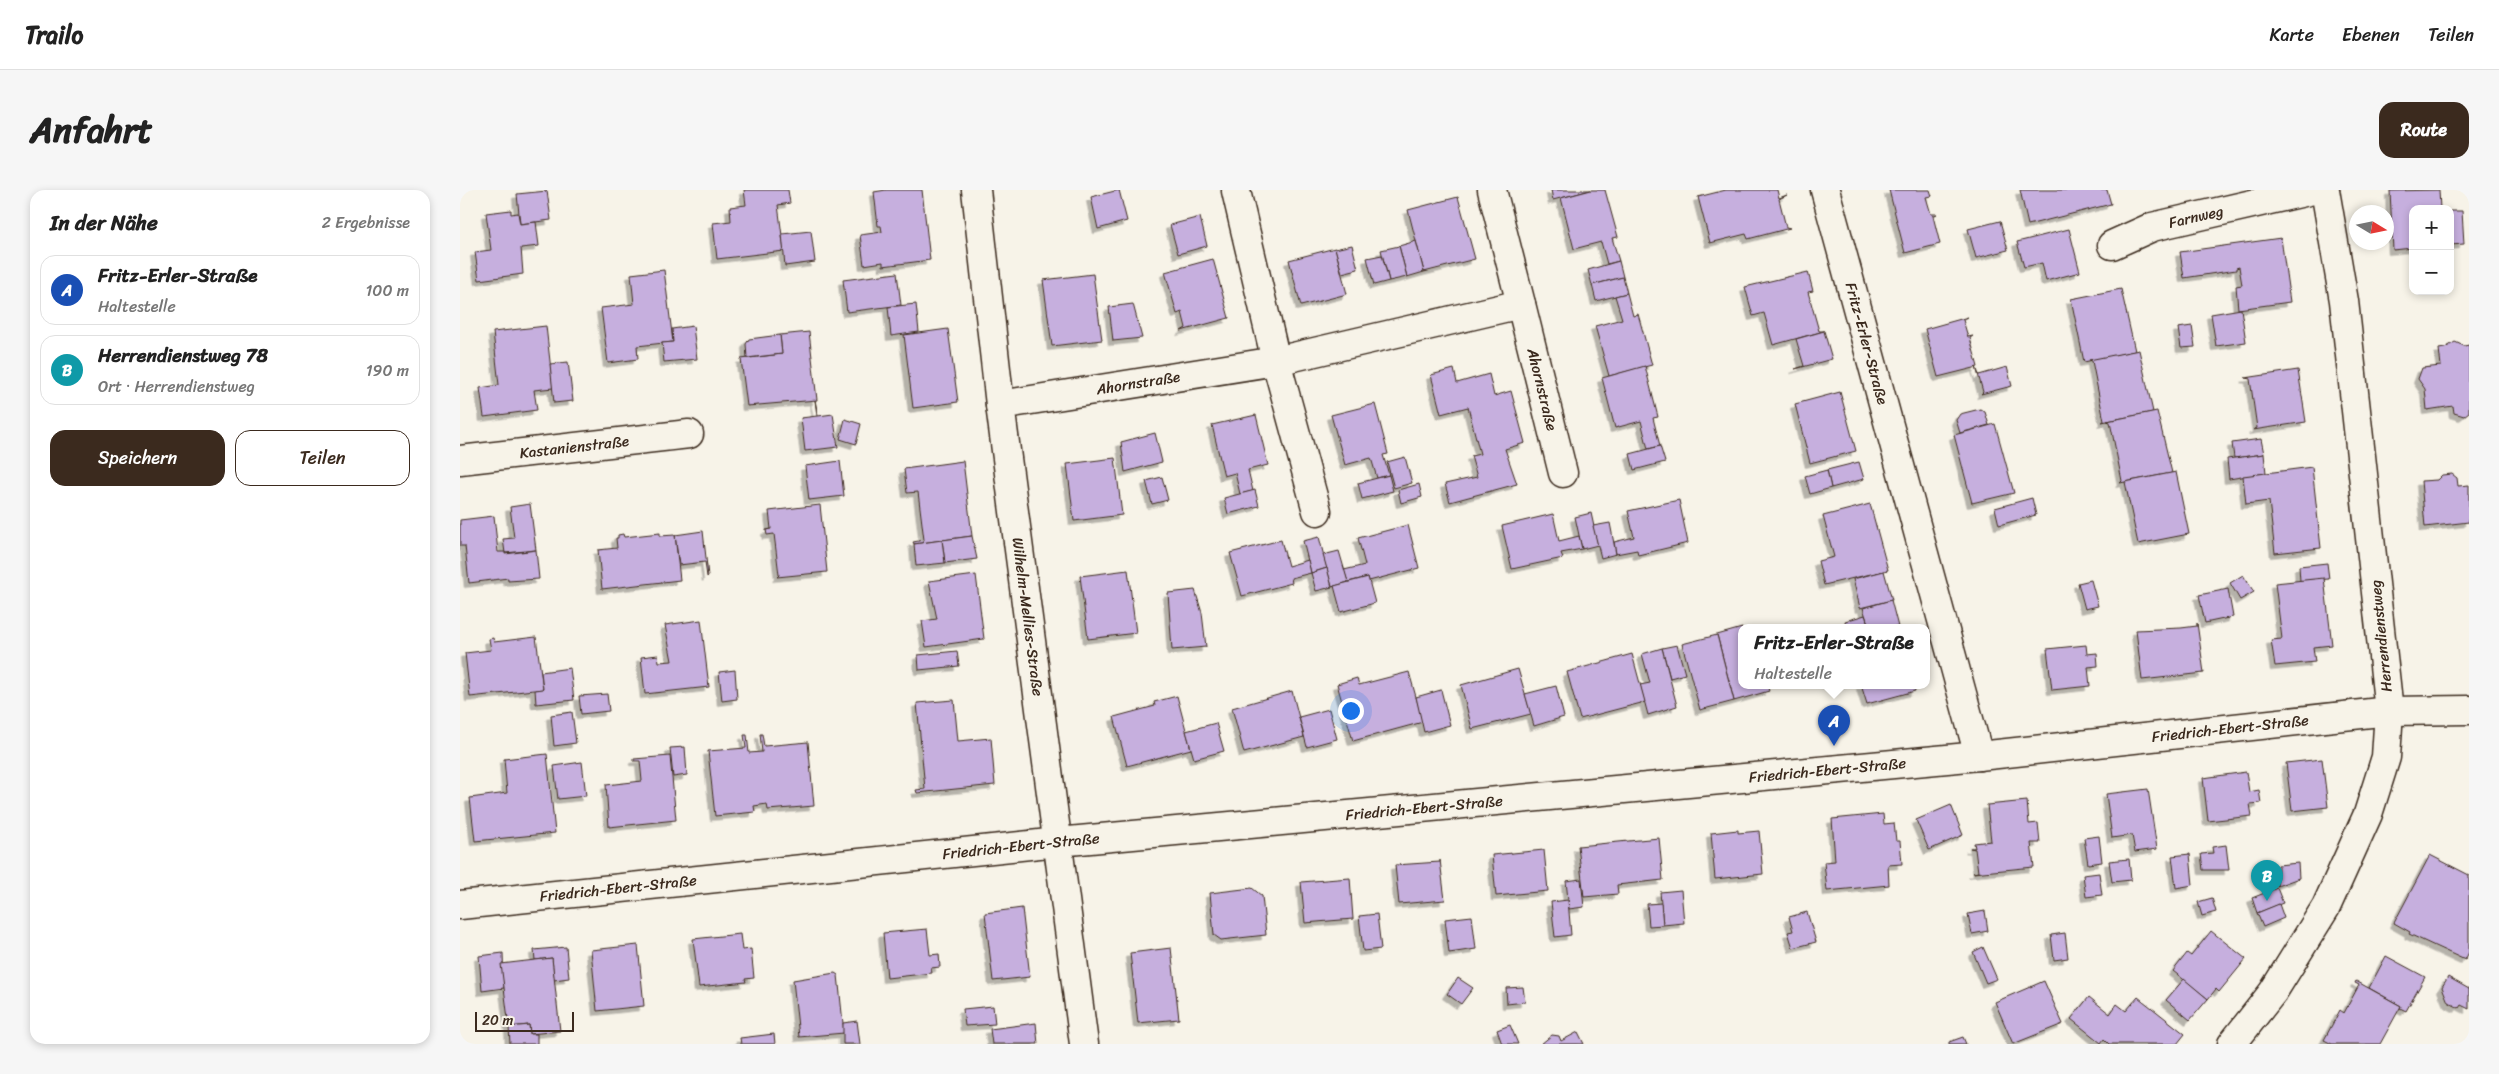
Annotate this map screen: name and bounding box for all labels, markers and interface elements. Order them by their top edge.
text: Trailo [25,14,83,56]
text: Karte [2270,19,2314,51]
text: Ebenen [2342,19,2400,51]
text: Teilen [2428,19,2474,51]
text: Anfahrt [30,99,153,161]
button: Route [2379,102,2469,158]
street label: Farnweg [2166,198,2226,236]
text: In der Nähe [50,204,158,242]
north arrow [2349,205,2394,250]
map controls [2409,205,2454,295]
button: + [2409,205,2454,250]
text: 2 Ergebnisse [322,208,410,237]
button: − [2409,250,2454,295]
text: Fritz-Erler-Straße [98,259,258,292]
text: A [62,276,72,305]
text: 100 m [365,276,409,305]
street label: Fritz-Erler-Straße [1838,279,1896,408]
text: Haltestelle [98,292,176,321]
text: Herrendienstweg 78 [98,339,268,372]
street label: Ahornstraße [1519,344,1565,433]
text: B [62,356,72,385]
text: 190 m [366,356,409,385]
street label: Ahornstraße [1094,363,1182,403]
text: Ort · Herrendienstweg [98,372,255,401]
street label: Kastanienstraße [518,428,630,466]
button: Speichern [50,430,225,486]
button: Teilen [235,430,410,486]
street label: Wilhelm-Mellies-Straße [1005,536,1051,698]
street label: Herrendienstweg [2362,579,2400,693]
popup [1738,624,1930,689]
text: Fritz-Erler-Straße [1754,626,1914,659]
text: Haltestelle [1754,659,1832,688]
your location [1338,698,1364,724]
pin: A [1818,705,1850,746]
street label: Friedrich-Ebert-Straße [2150,707,2310,750]
street label: Friedrich-Ebert-Straße [1748,750,1907,790]
street label: Friedrich-Ebert-Straße [1344,788,1504,828]
street label: Friedrich-Ebert-Straße [941,825,1101,867]
pin: B [2251,860,2283,901]
street label: Friedrich-Ebert-Straße [538,867,698,910]
text: 20 m [482,1008,513,1033]
scale bar [475,1009,574,1032]

